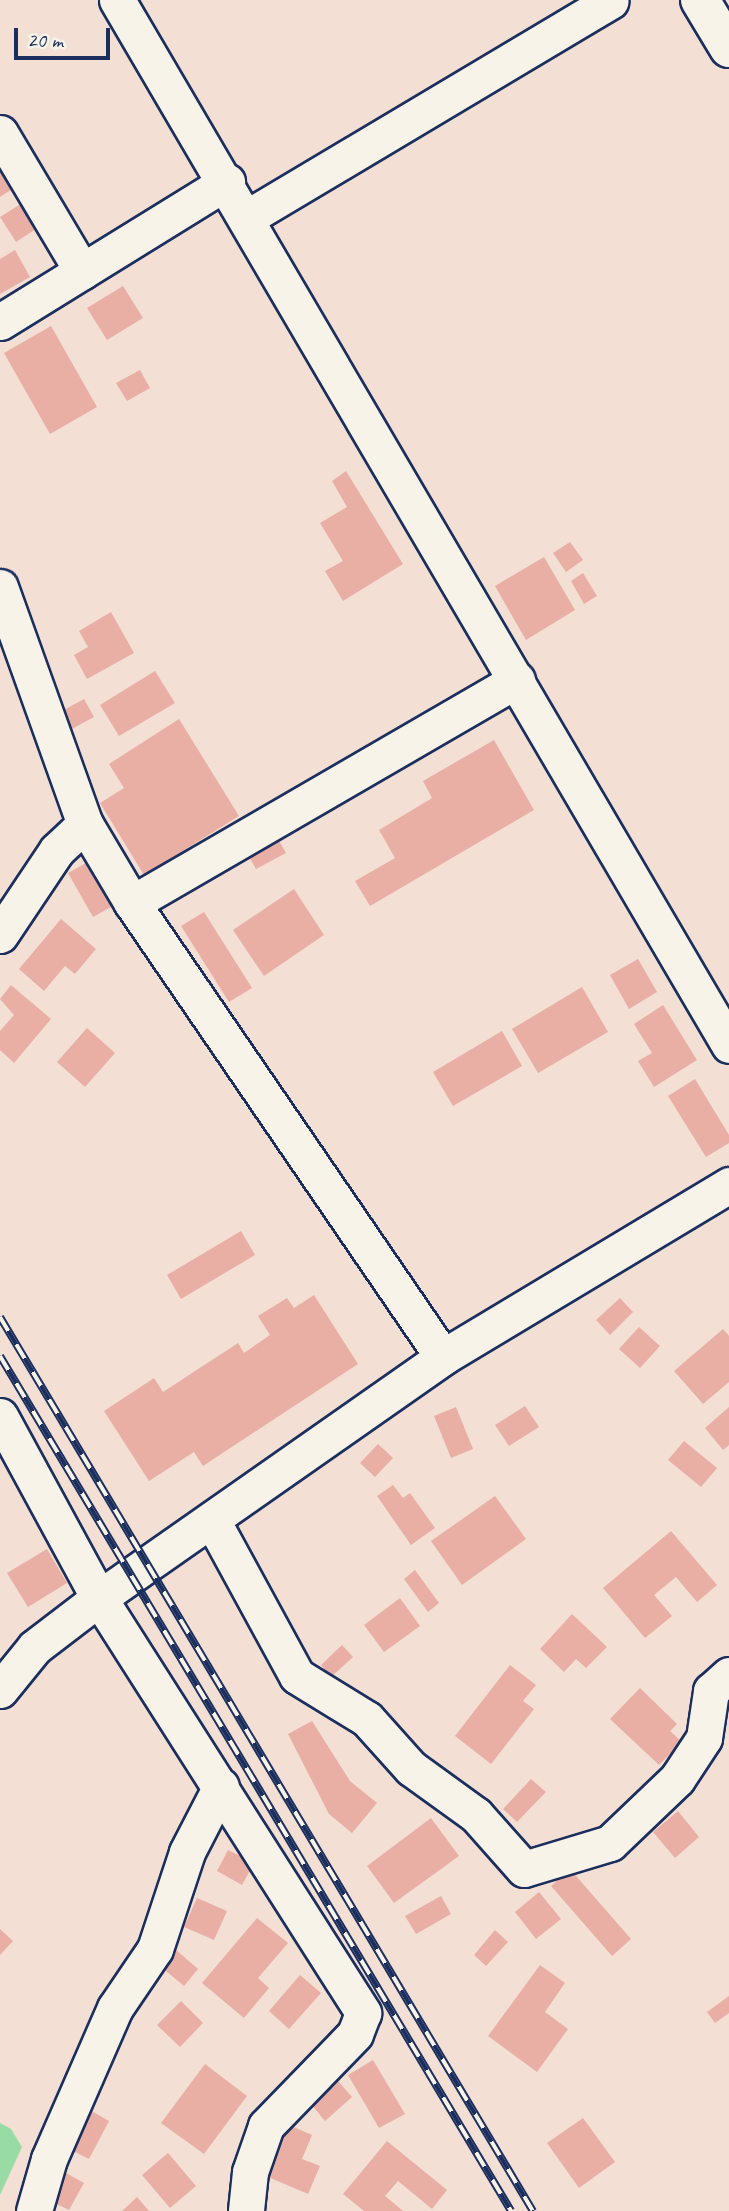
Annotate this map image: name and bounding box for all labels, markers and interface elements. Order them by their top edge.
scale bar [18,14,114,58]
text: 20 m [27,27,63,53]

